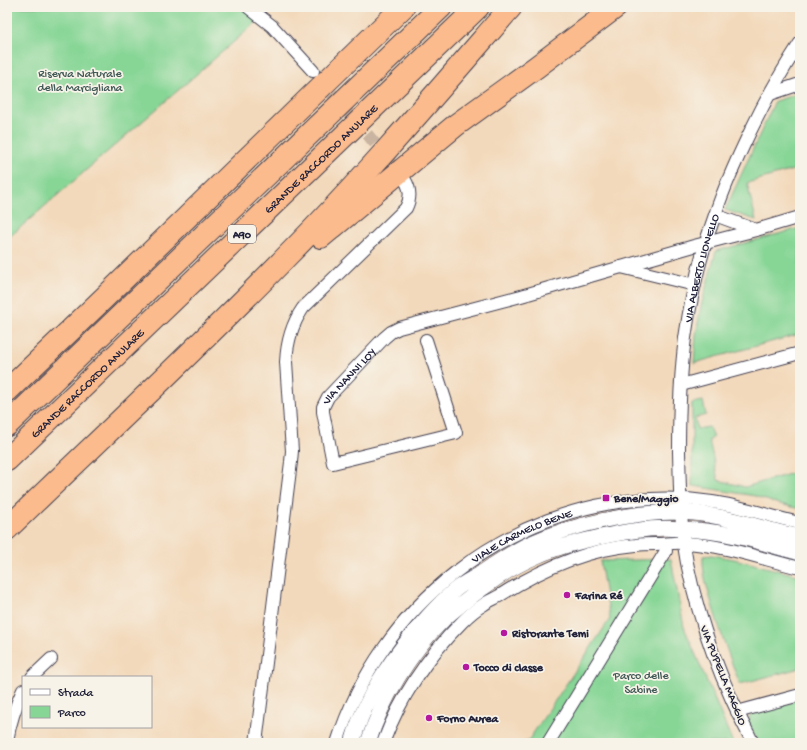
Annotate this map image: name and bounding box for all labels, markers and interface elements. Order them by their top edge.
park label: Riserva Naturale della Marcigliana [37,68,123,96]
street label: GRANDE RACCORDO ANULARE [262,102,382,218]
street label: VIA ALBERTO LIONELLO [682,212,724,325]
road number: A90 [228,225,256,243]
street label: GRANDE RACCORDO ANULARE [29,326,148,442]
street label: VIA NANNI LOY [320,345,380,408]
marker: Bene/Maggio [601,493,611,503]
place label: Bene/Maggio [613,493,679,507]
street label: VIALE CARMELO BENE [469,507,575,568]
marker: Farina Ré [562,590,572,600]
place label: Farina Ré [574,590,623,604]
street label: VIA PUPELLA MAGGIO [695,623,749,728]
marker: Ristorante Temi [499,628,509,638]
place label: Ristorante Temi [511,628,589,642]
marker: Tocco di classe [461,662,471,672]
place label: Tocco di classe [473,662,544,676]
park label: Parco delle Sabine [612,670,669,698]
legend [22,676,152,728]
text: Strada [58,687,93,701]
text: Parco [57,707,86,721]
marker: Forno Aurea [424,713,434,723]
place label: Forno Aurea [436,713,500,727]

